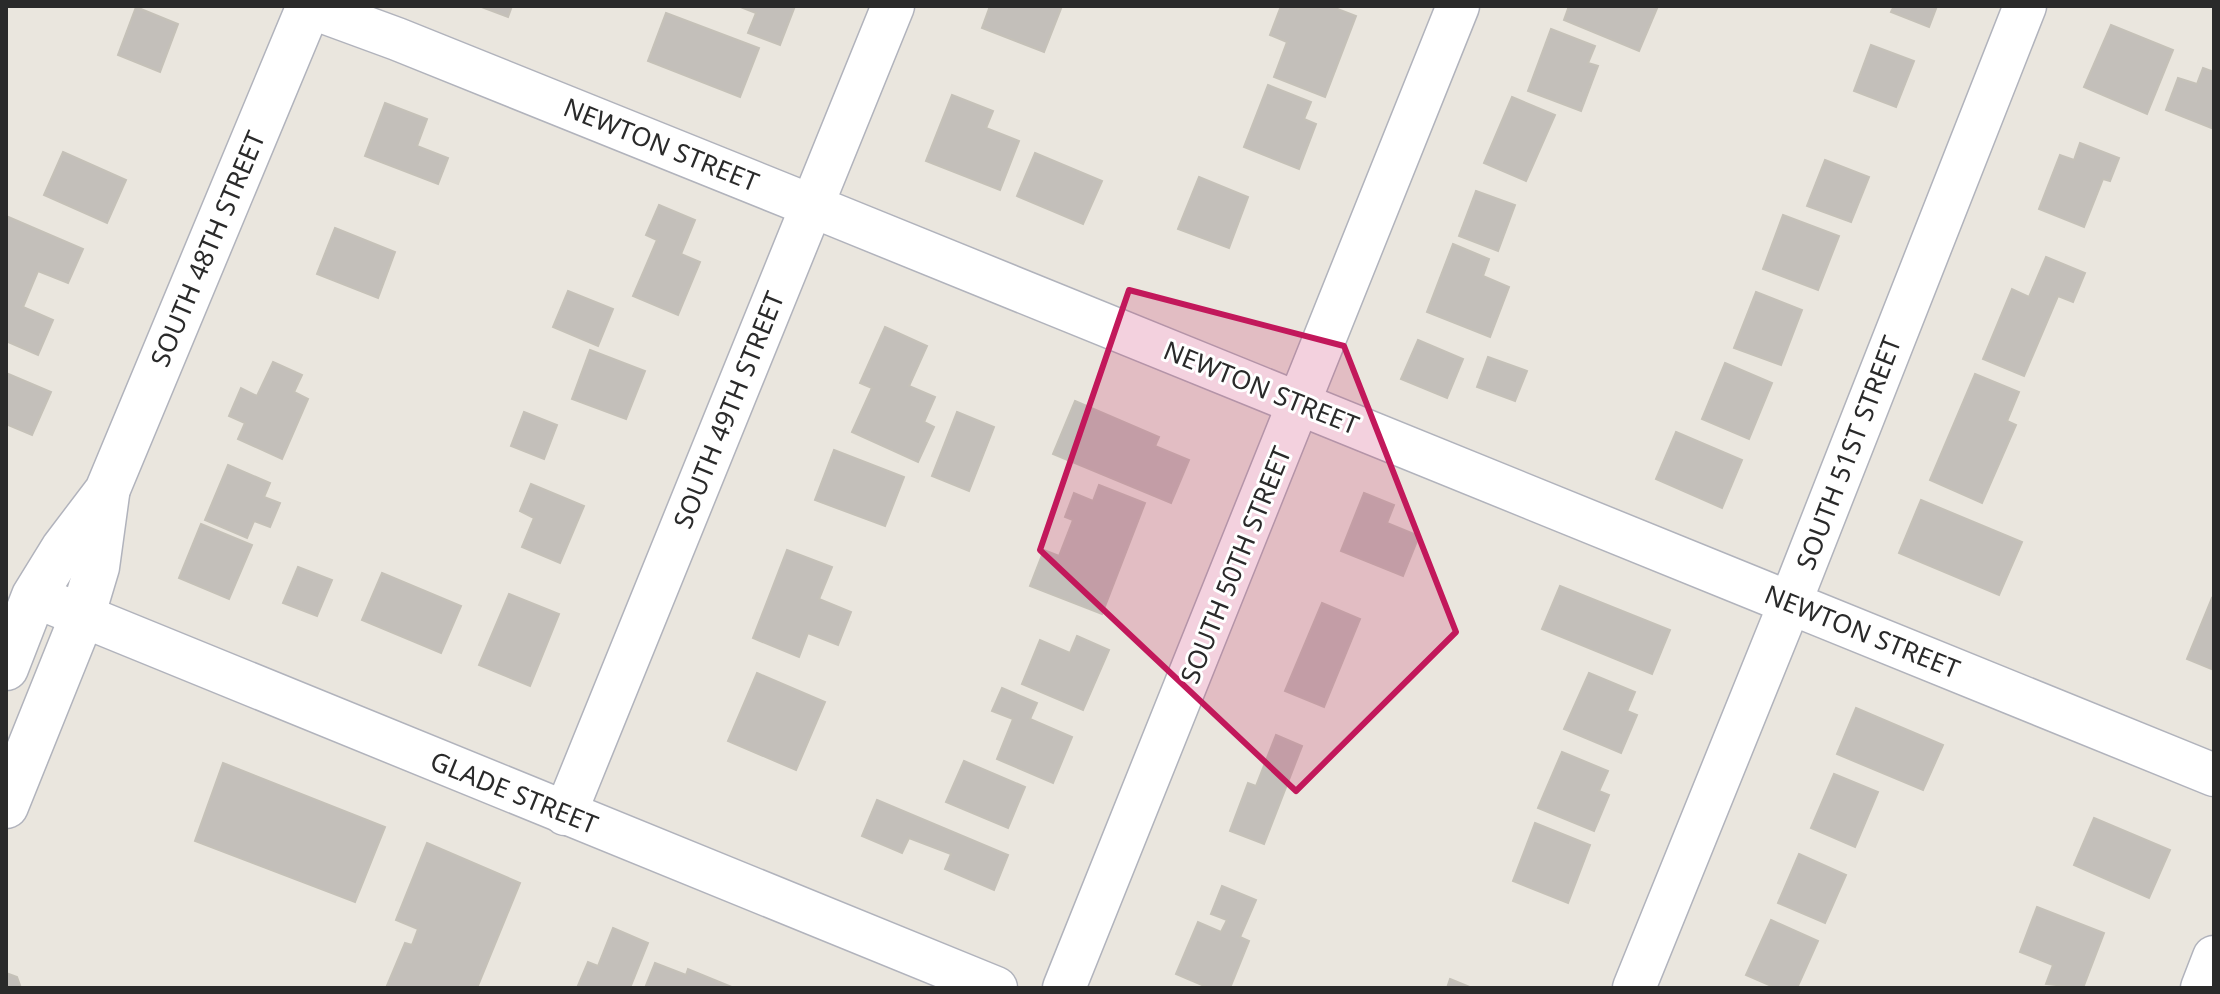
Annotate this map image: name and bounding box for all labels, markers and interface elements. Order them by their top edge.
street label: NEWTON STREET [558,89,765,200]
street label: SOUTH 48TH STREET [141,125,273,372]
street label: SOUTH 49TH STREET [664,285,792,533]
street label: SOUTH 51ST STREET [1787,330,1909,575]
street label: NEWTON STREET [1158,332,1365,443]
street label: SOUTH 50TH STREET [1171,440,1299,688]
street label: NEWTON STREET [1759,576,1966,687]
street label: GLADE STREET [425,742,604,842]

